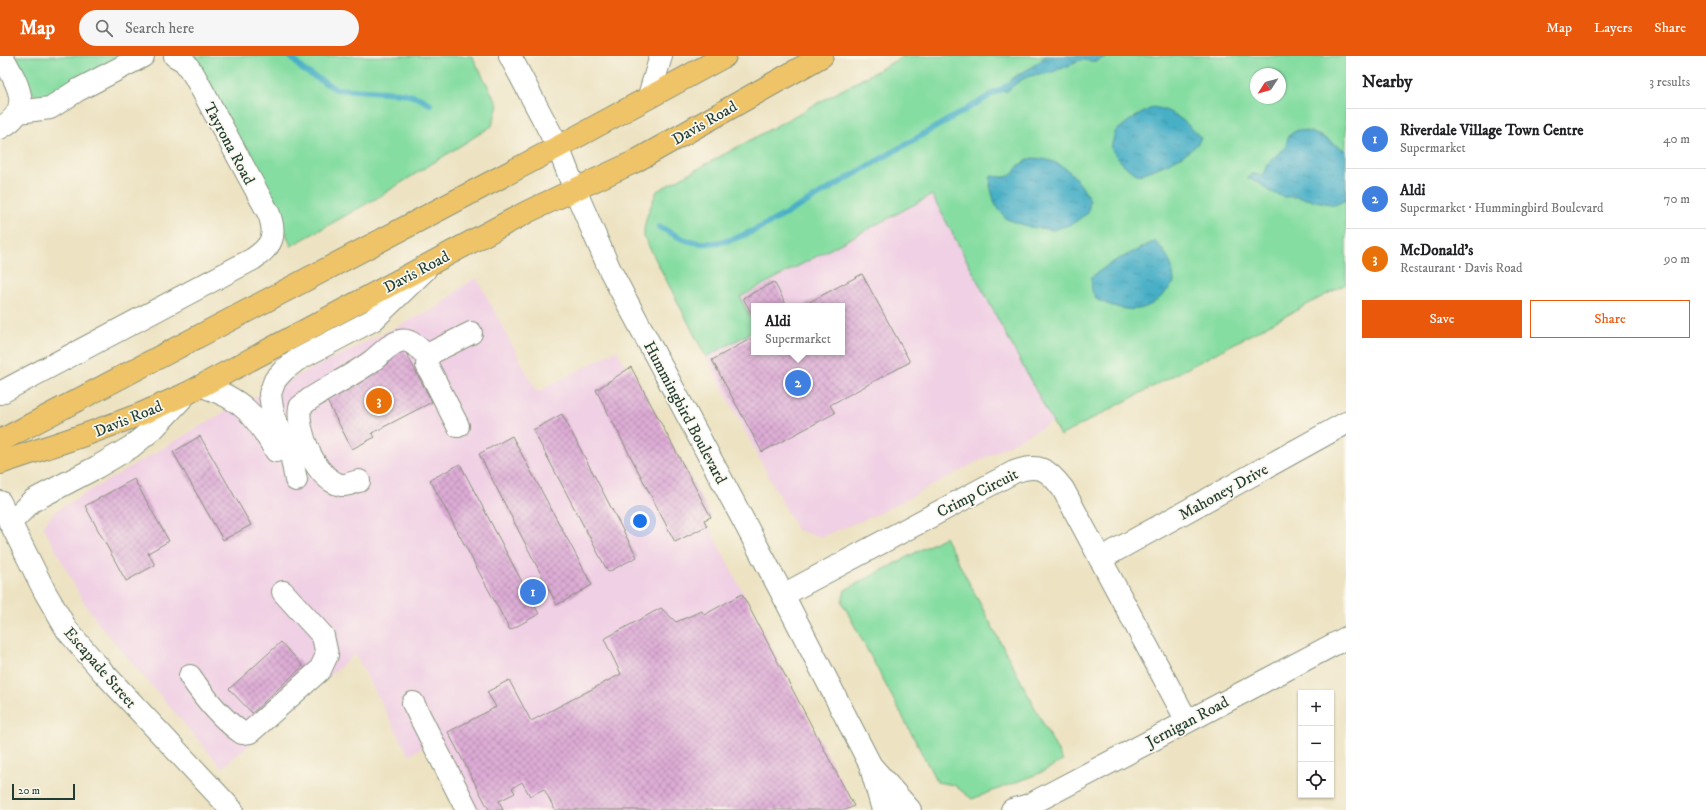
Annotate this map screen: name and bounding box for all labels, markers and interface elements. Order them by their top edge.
search box [79,10,359,46]
text: Map [20,17,55,40]
icon: search [93,17,115,39]
text: Search here [125,19,194,38]
text: Map [1546,19,1572,37]
text: Layers [1594,19,1632,37]
text: Share [1654,19,1686,37]
north arrow [1250,68,1286,104]
text: Nearby [1362,71,1412,93]
text: 3 results [1649,74,1690,90]
street label: Davis Road [668,96,741,149]
street label: Tayrona Road [199,99,259,188]
text: Riverdale Village Town Centre [1400,121,1583,140]
text: 1 [1373,131,1377,147]
text: 40 m [1663,131,1690,147]
text: Supermarket [1400,140,1466,156]
text: Aldi [1400,181,1425,200]
text: 2 [1372,191,1378,207]
text: 70 m [1664,191,1690,207]
text: Supermarket · Hummingbird Boulevard [1400,200,1604,216]
text: McDonald's [1400,241,1473,260]
street label: Davis Road [380,246,453,298]
text: 3 [1373,251,1377,267]
text: 90 m [1664,251,1690,267]
text: Restaurant · Davis Road [1400,260,1523,276]
button: Save [1362,300,1522,338]
button: Share [1530,300,1690,338]
popup [751,303,845,355]
text: Aldi [765,312,791,331]
text: Supermarket [765,331,831,347]
street label: Hummingbird Boulevard [639,338,731,487]
pin: 2 [785,368,811,398]
pin: 3 [366,386,392,416]
street label: Davis Road [91,396,165,442]
street label: Mahoney Drive [1175,459,1272,525]
street label: Crimp Circuit [933,464,1021,522]
your location [630,511,650,531]
pin: 1 [520,577,546,607]
street label: Escapade Street [60,623,141,712]
map controls [1298,690,1334,798]
button: + [1298,690,1334,726]
street label: Jernigan Road [1141,692,1232,753]
button: − [1298,726,1334,762]
button: locate [1298,762,1334,798]
scale bar [12,782,75,801]
text: 20 m [18,784,40,798]

